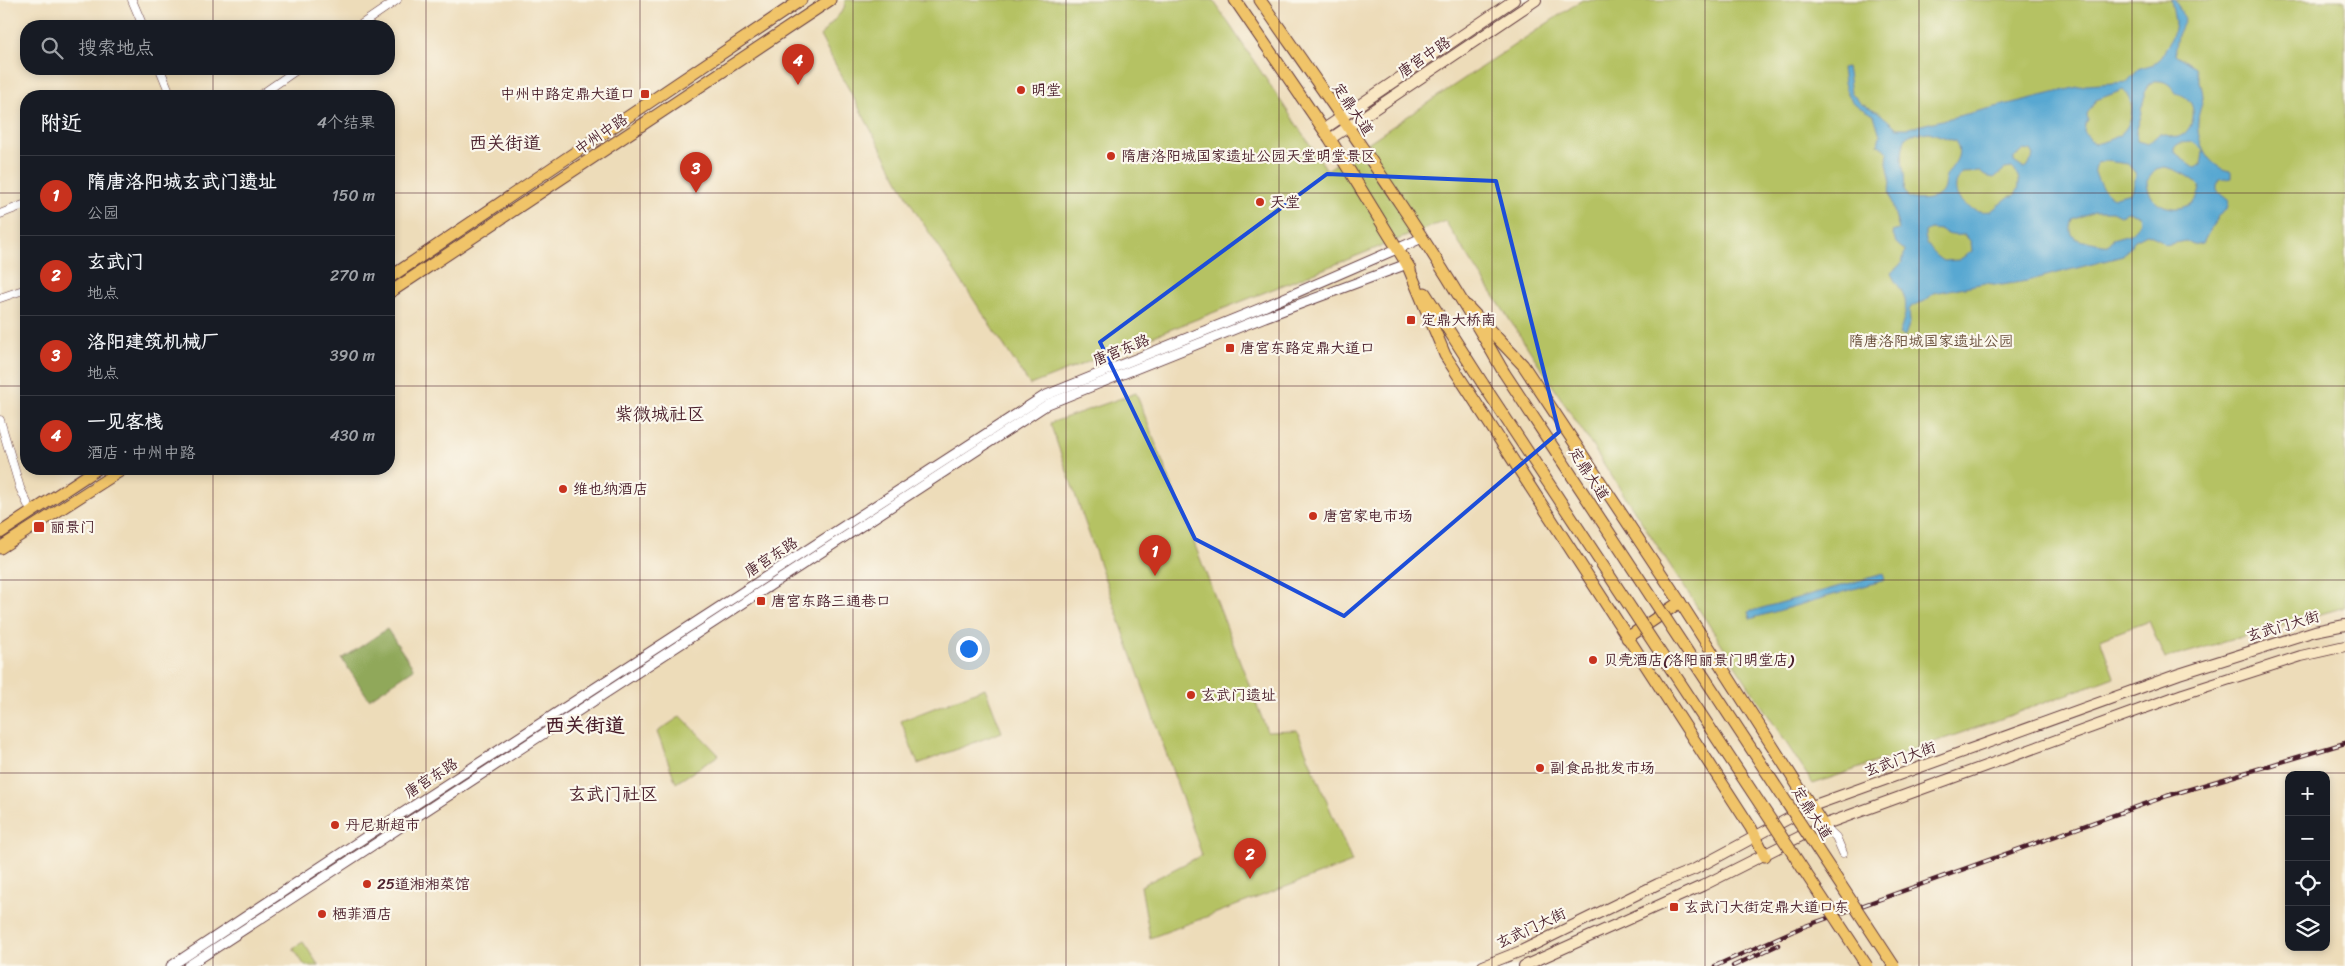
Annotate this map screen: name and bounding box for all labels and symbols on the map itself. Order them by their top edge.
street label: 唐宫中路 [1392,29,1456,85]
pin: 4 [782,44,814,85]
place label: 明堂 [1031,77,1061,103]
street label: 定鼎大道 [1325,77,1381,141]
place label: 中州中路定鼎大道口 [500,81,635,107]
marker: 明堂 [1015,84,1027,96]
marker: 中州中路定鼎大道口 [639,88,651,100]
street label: 中州中路 [569,106,633,162]
district label: 西关街道 [469,127,541,159]
place label: 隋唐洛阳城国家遗址公园天堂明堂景区 [1121,143,1376,169]
marker: 隋唐洛阳城国家遗址公园天堂明堂景区 [1105,150,1117,162]
pin: 3 [680,152,712,193]
place label: 天堂 [1270,189,1300,215]
marker: 天堂 [1254,196,1266,208]
place label: 定鼎大桥南 [1421,307,1496,333]
marker: 定鼎大桥南 [1405,314,1417,326]
street label: 唐宫东路 [1088,327,1154,373]
park label: 隋唐洛阳城国家遗址公园 [1848,328,2014,354]
place label: 唐宫东路定鼎大道口 [1240,335,1375,361]
marker: 唐宫东路定鼎大道口 [1224,342,1236,354]
district label: 紫微城社区 [615,398,705,430]
street label: 定鼎大道 [1562,442,1616,506]
place label: 维也纳酒店 [573,476,648,502]
marker: 维也纳酒店 [557,483,569,495]
place label: 唐宫家电市场 [1323,503,1413,529]
marker: 唐宫家电市场 [1307,510,1319,522]
place label: 丽景门 [50,514,95,540]
marker: 丽景门 [32,520,46,534]
street label: 唐宫东路 [739,530,803,584]
pin: 1 [1139,535,1171,576]
place label: 唐宫东路三通巷口 [771,588,891,614]
marker: 唐宫东路三通巷口 [755,595,767,607]
street label: 玄武门大街 [2243,603,2323,649]
your location [956,636,982,662]
place label: 贝壳酒店(洛阳丽景门明堂店) [1603,647,1794,673]
marker: 贝壳酒店(洛阳丽景门明堂店) [1587,654,1599,666]
place label: 玄武门遗址 [1201,682,1276,708]
marker: 玄武门遗址 [1185,689,1197,701]
district label: 西关街道 [545,708,625,743]
street label: 玄武门大街 [1860,734,1940,784]
street label: 唐宫东路 [399,751,463,805]
place label: 副食品批发市场 [1550,755,1655,781]
marker: 副食品批发市场 [1534,762,1546,774]
district label: 玄武门社区 [568,778,658,810]
street label: 定鼎大道 [1785,781,1839,845]
place label: 丹尼斯超市 [345,812,420,838]
marker: 丹尼斯超市 [329,819,341,831]
pin: 2 [1234,838,1266,879]
place label: 25道湘湘菜馆 [377,871,470,897]
marker: 25道湘湘菜馆 [361,878,373,890]
place label: 玄武门大街定鼎大道口东 [1684,894,1849,920]
street label: 玄武门大街 [1492,900,1570,956]
place label: 栖菲酒店 [332,901,392,927]
marker: 玄武门大街定鼎大道口东 [1668,901,1680,913]
marker: 栖菲酒店 [316,908,328,920]

